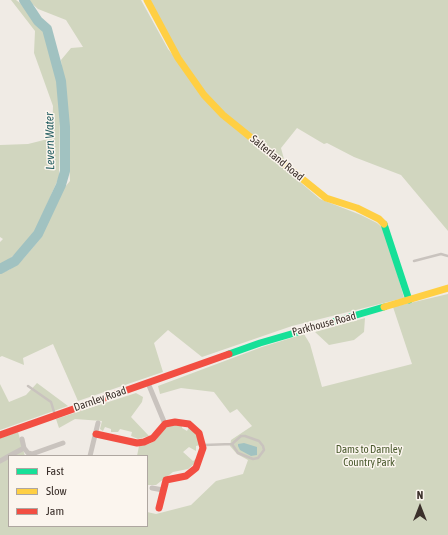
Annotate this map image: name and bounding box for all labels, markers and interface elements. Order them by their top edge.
water label: Levern Water [42,112,58,170]
street label: Salterland Road [248,132,306,184]
street label: Parkhouse Road [291,309,357,339]
street label: Darnley Road [72,384,128,414]
park label: Dams to Darnley Country Park [336,443,402,469]
legend [8,455,148,527]
text: Fast [46,464,64,478]
text: Slow [46,484,67,498]
north arrow [400,487,440,527]
text: N [417,489,423,501]
text: Jam [46,504,64,518]

